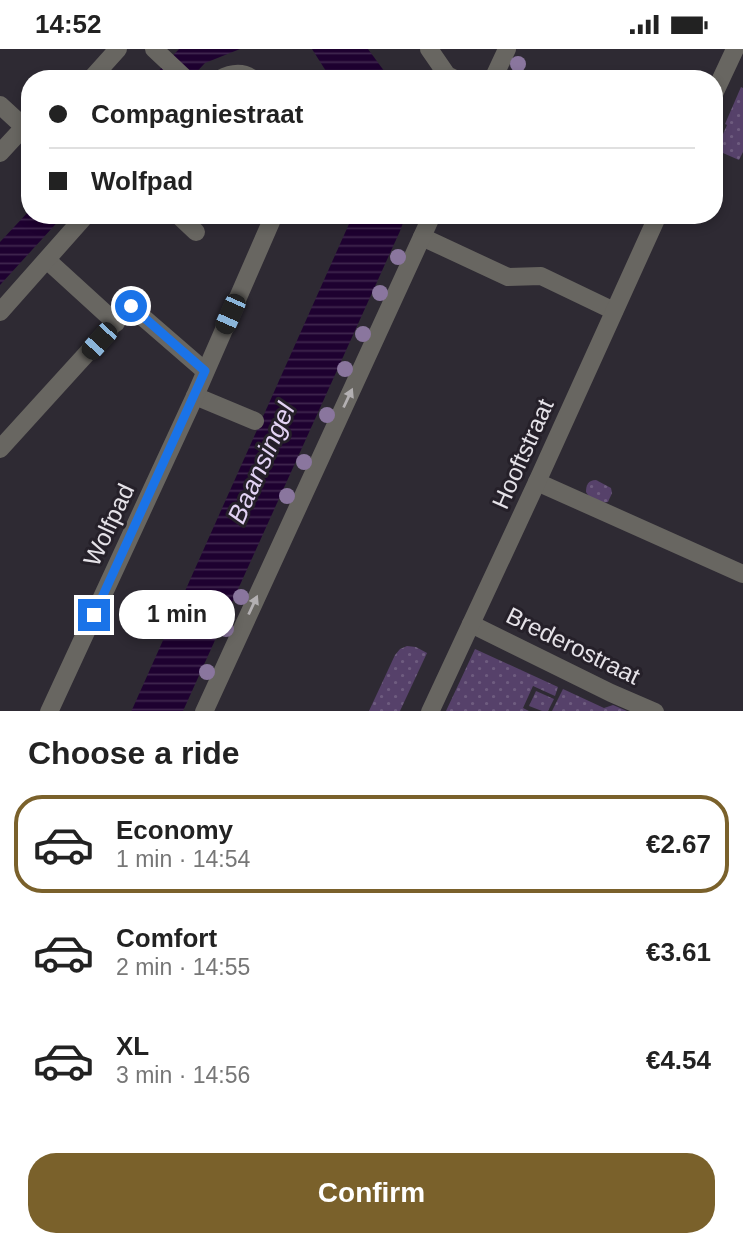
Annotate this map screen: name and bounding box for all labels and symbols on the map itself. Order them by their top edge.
route start [115,290,147,322]
car [212,291,249,337]
car [78,318,121,364]
one-way arrow [342,388,354,408]
street label: Hooftstraat [486,394,559,513]
water label: Baansingel [221,397,301,528]
street label: Wolfpad [78,479,139,570]
callout: 1 min [119,591,234,639]
one-way arrow [247,595,259,615]
route end [78,599,110,631]
street label: Brederostraat [502,602,645,690]

